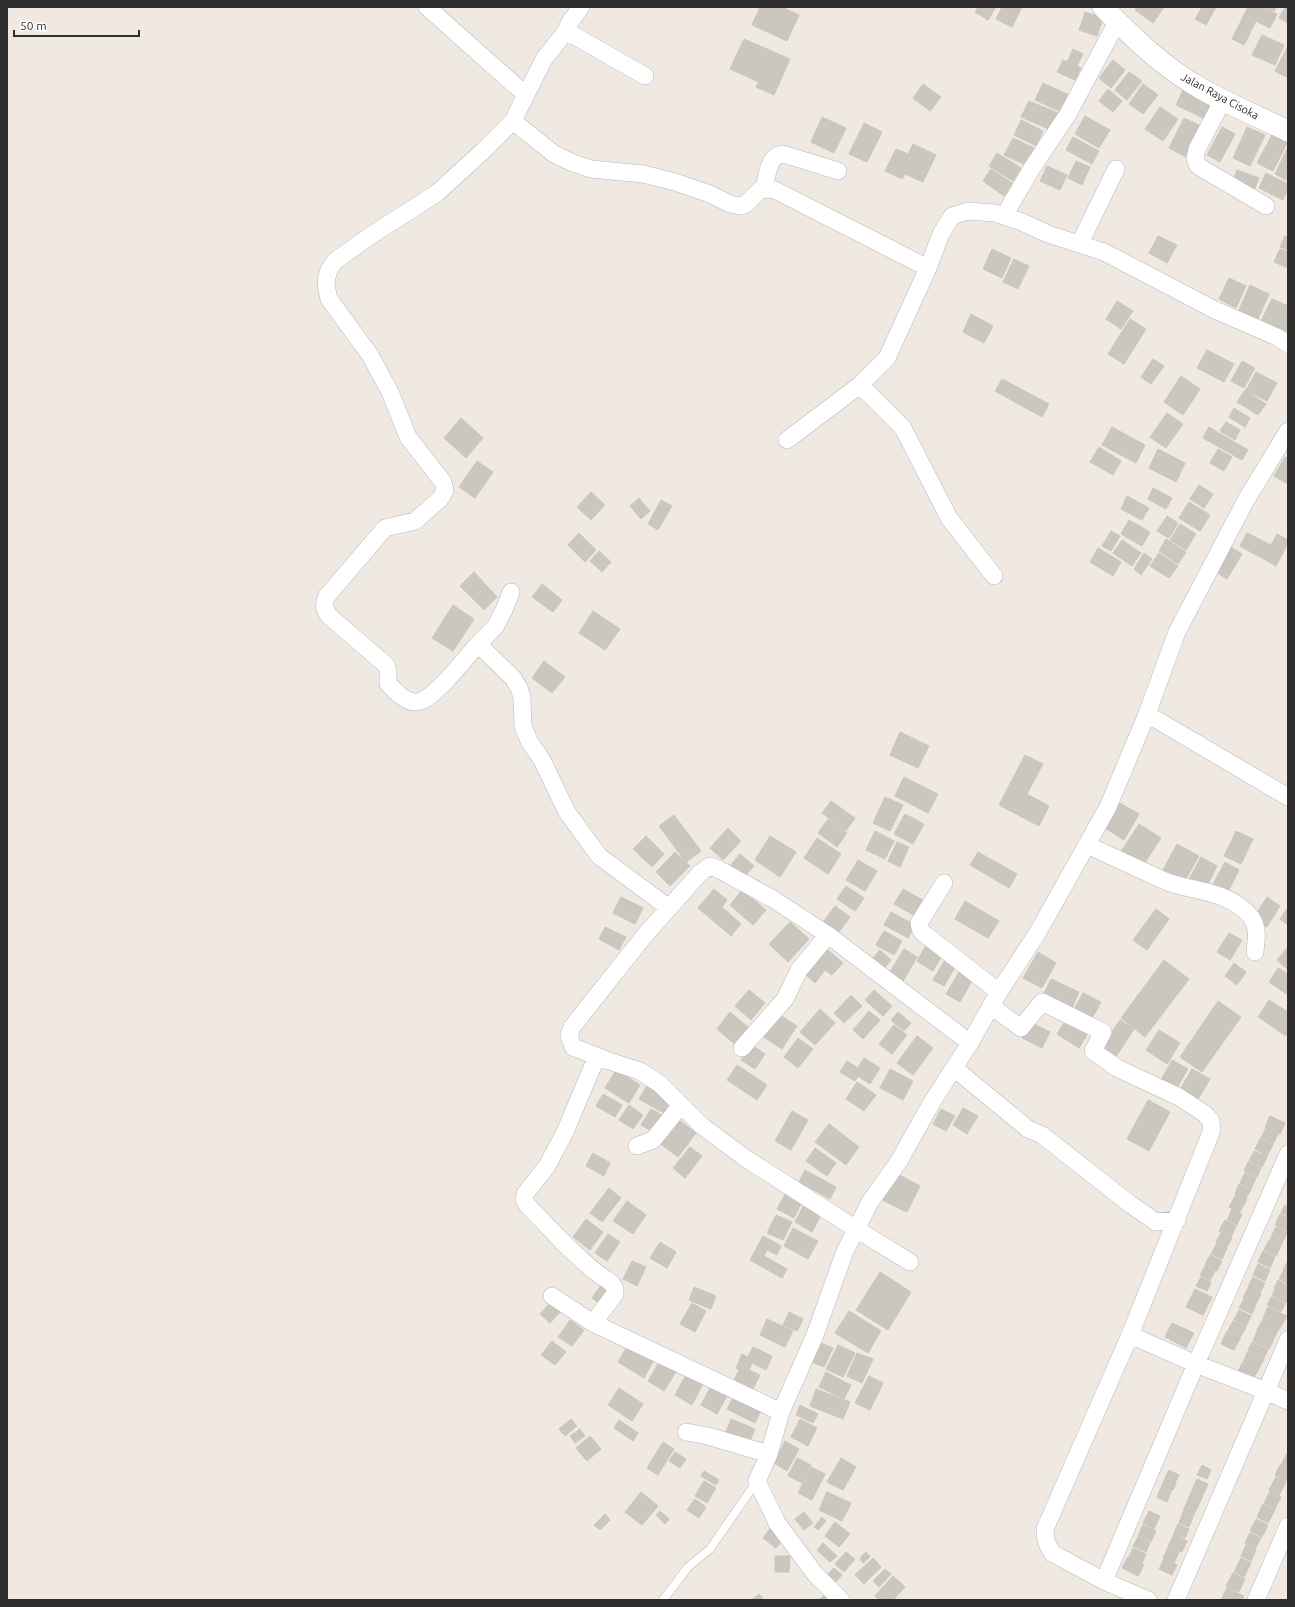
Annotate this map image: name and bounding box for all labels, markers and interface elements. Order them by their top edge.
scale bar [14,12,139,38]
text: 50 m [20,19,47,32]
street label: Jalan Raya Cisoka [1179,70,1261,122]

